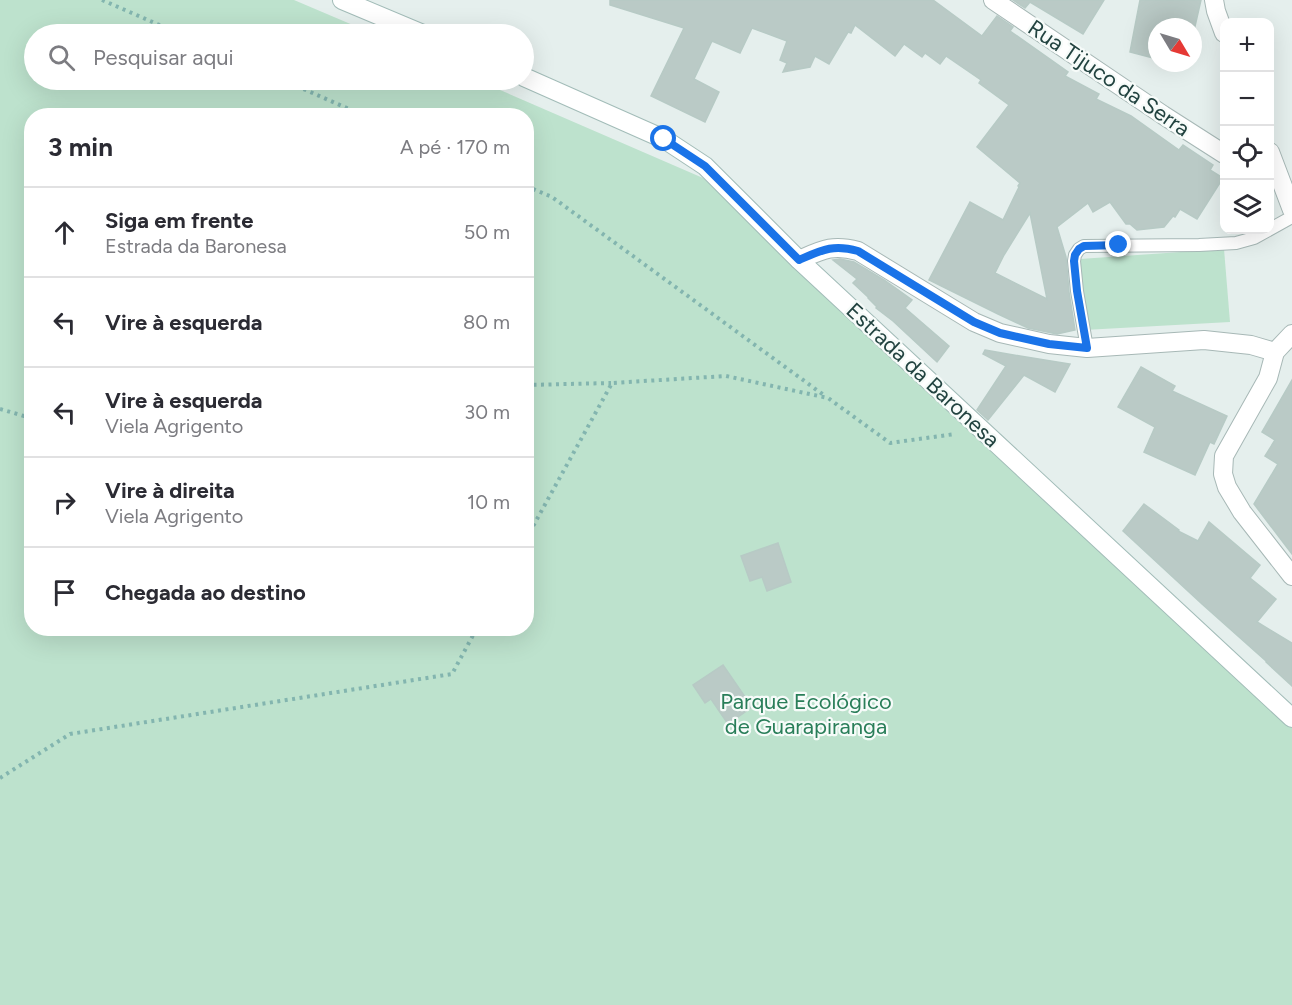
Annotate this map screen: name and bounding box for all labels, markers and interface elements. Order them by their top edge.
street label: Rua Tijuco da Serra [1023,14,1195,142]
north arrow [1148,18,1202,72]
map controls [1220,18,1274,234]
button: + [1220,18,1274,72]
search box [24,24,534,90]
icon: search [45,41,78,74]
text: Pesquisar aqui [93,44,234,71]
button: − [1220,72,1274,126]
route start [650,125,676,151]
button: locate [1220,126,1274,180]
text: 3 min [48,131,113,163]
text: A pé · 170 m [400,135,510,159]
button: layers [1220,180,1274,234]
text: Siga em frente [105,207,253,234]
icon: ahead [48,216,81,249]
text: 50 m [464,220,510,244]
route end [1105,231,1131,257]
text: Estrada da Baronesa [105,234,287,258]
street label: Estrada da Baronesa [841,297,1005,453]
icon: left [48,306,81,339]
text: Vire à esquerda [105,309,263,336]
text: 80 m [463,310,510,334]
text: Vire à esquerda [105,387,263,414]
icon: left [48,396,81,429]
text: 30 m [464,400,510,424]
text: Viela Agrigento [105,414,243,438]
text: Vire à direita [105,477,235,504]
icon: right [48,486,81,519]
text: 10 m [467,490,510,514]
text: Viela Agrigento [105,504,243,528]
icon: arrive [48,576,81,609]
text: Chegada ao destino [105,579,306,606]
park label: Parque Ecológico de Guarapiranga [720,688,892,740]

